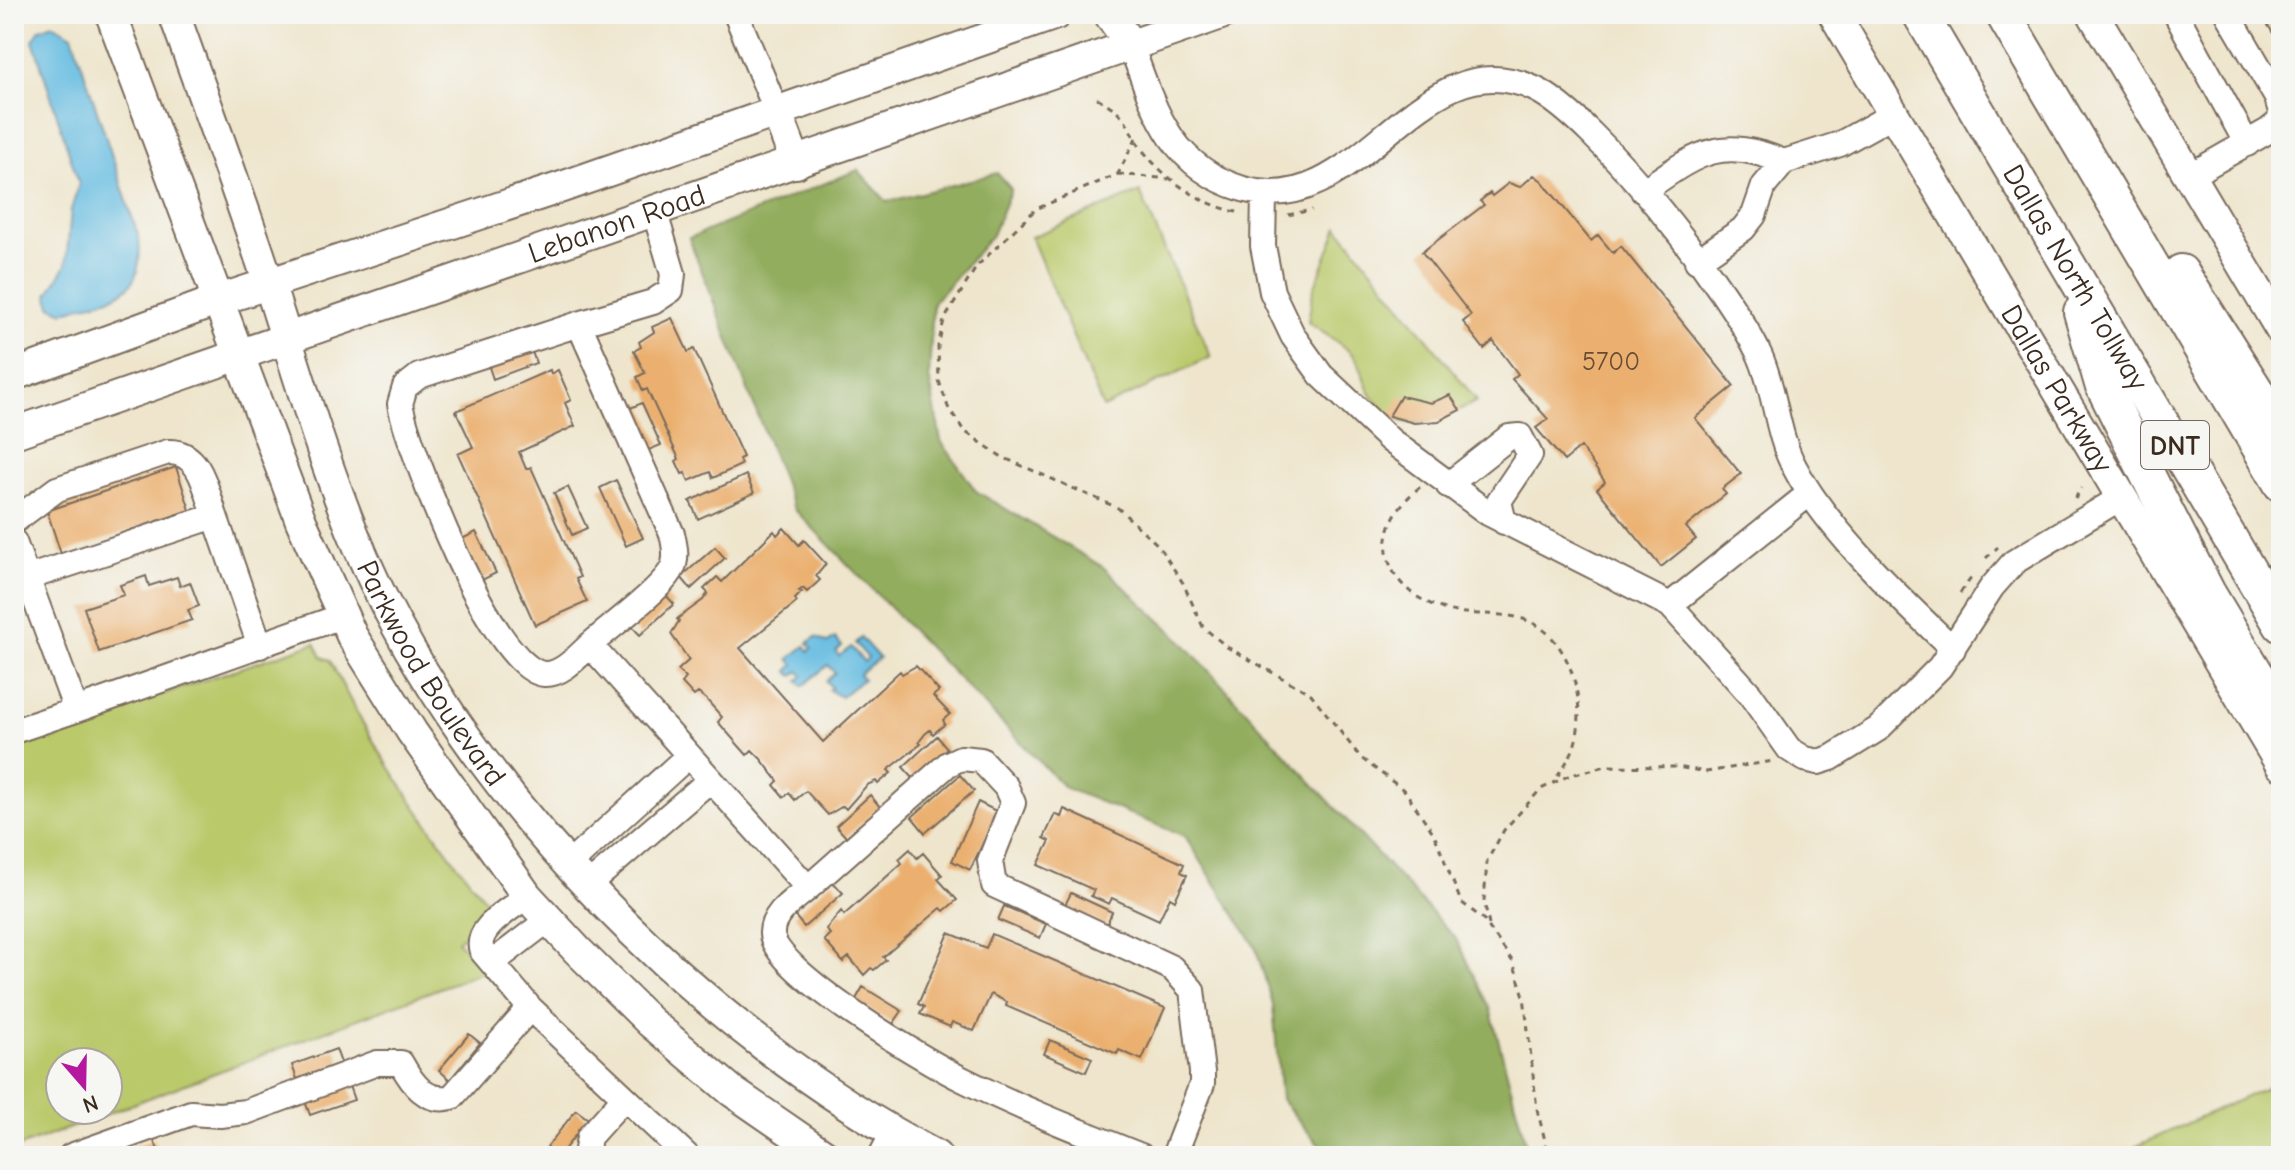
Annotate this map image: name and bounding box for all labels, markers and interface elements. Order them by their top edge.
street label: Dallas North Tollway [1995,159,2156,397]
street label: Lebanon Road [524,177,710,271]
street label: Dallas Parkway [1993,299,2120,480]
house number: 5700 [1582,347,1640,377]
road number: DNT [2141,421,2209,469]
street label: Parkwood Boulevard [349,555,513,793]
north arrow [44,1046,124,1126]
text: N [79,1089,102,1119]

